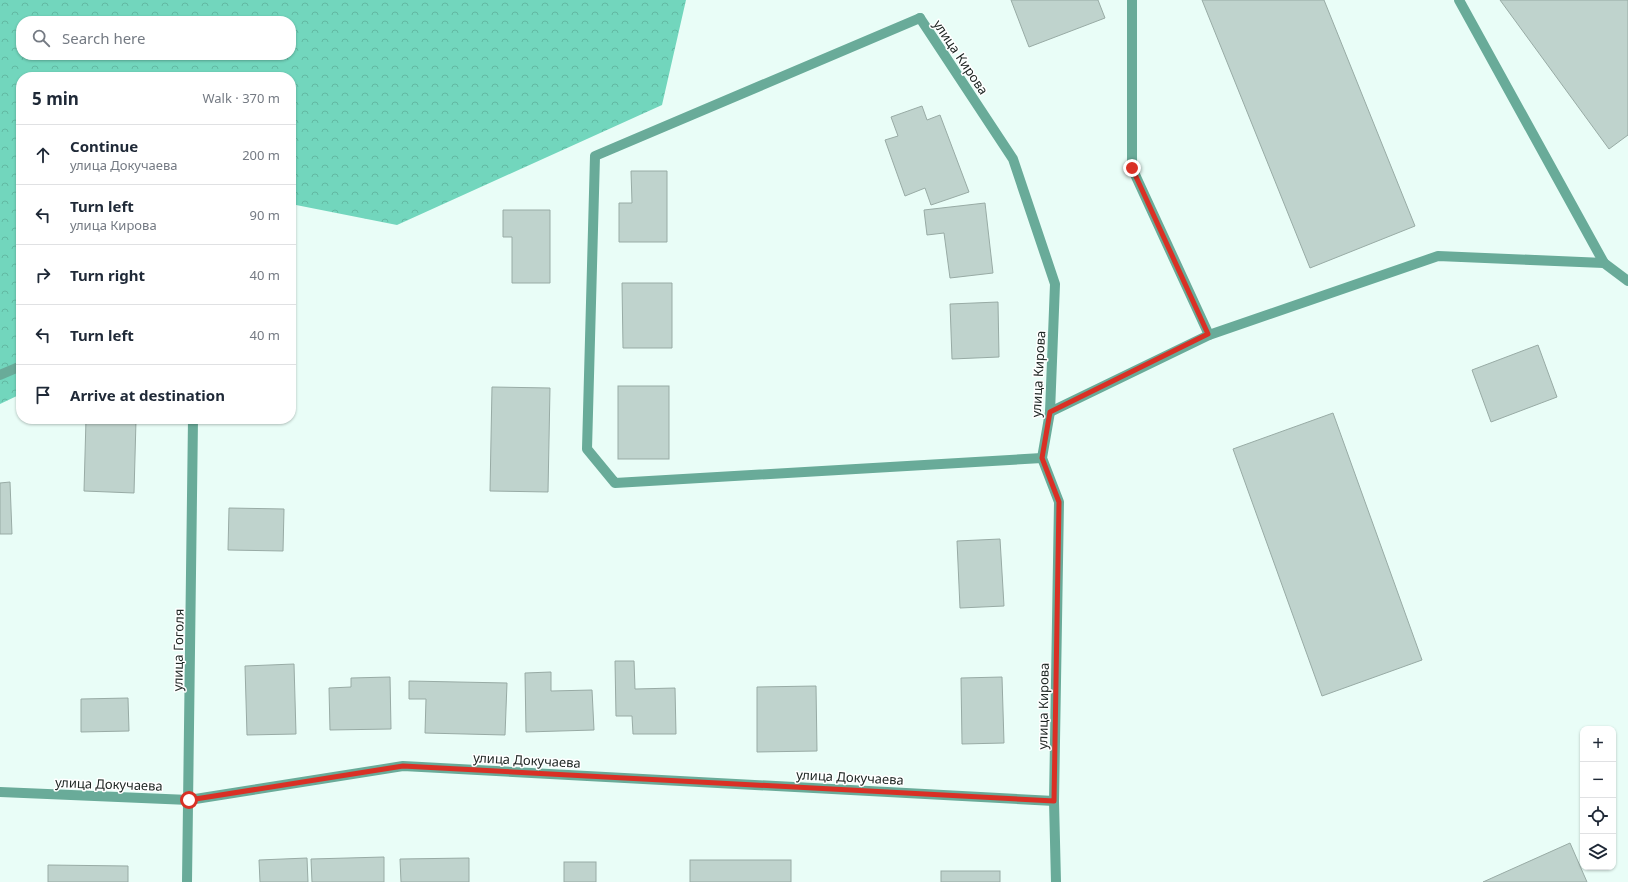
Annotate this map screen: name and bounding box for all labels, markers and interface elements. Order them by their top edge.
search box [16,16,296,60]
street label: улица Кирова [929,16,993,98]
icon: search [30,27,52,49]
text: Search here [62,28,145,48]
text: 5 min [32,87,79,110]
text: Walk · 370 m [202,89,280,107]
text: Continue [70,136,138,156]
icon: ahead [32,144,54,166]
text: 200 m [242,146,280,164]
text: улица Докучаева [70,156,178,174]
route end [1123,159,1141,177]
text: Turn left [70,196,134,216]
icon: left [32,204,54,226]
text: 90 m [250,206,280,224]
text: улица Кирова [70,216,157,234]
icon: right [32,264,54,286]
text: Turn right [70,265,145,285]
text: 40 m [250,266,280,284]
icon: left [32,324,54,346]
text: Turn left [70,325,134,345]
text: 40 m [250,326,280,344]
street label: улица Кирова [1027,330,1049,418]
icon: arrive [32,384,54,406]
text: Arrive at destination [70,385,225,405]
street label: улица Гоголя [168,609,188,691]
street label: улица Кирова [1033,663,1053,749]
map controls [1580,726,1616,870]
button: + [1580,726,1616,762]
street label: улица Докучаева [473,748,581,772]
button: − [1580,762,1616,798]
street label: улица Докучаева [796,765,904,789]
street label: улица Докучаева [55,773,163,795]
route start [180,791,198,809]
button: locate [1580,798,1616,834]
button: layers [1580,834,1616,870]

